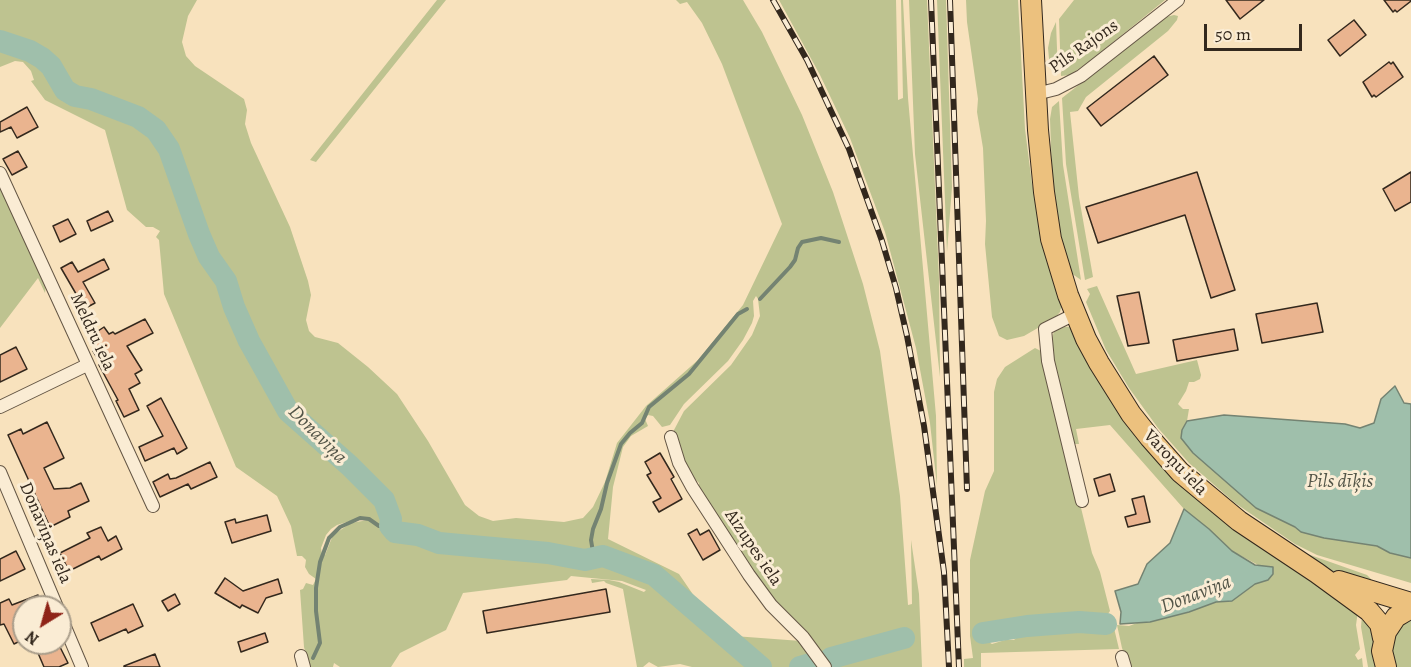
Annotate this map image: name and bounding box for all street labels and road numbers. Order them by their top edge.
street label: Pils Rajons [1045,15,1123,79]
street label: Meldru iela [65,290,119,374]
street label: Varoņu iela [1138,426,1212,500]
street label: Donaviņas iela [14,479,76,587]
street label: Aizupes iela [720,506,786,590]

